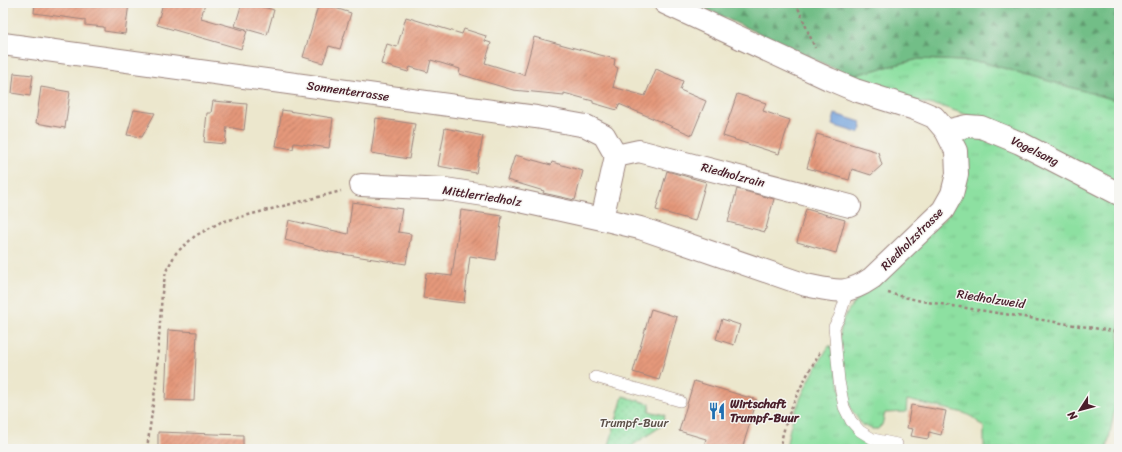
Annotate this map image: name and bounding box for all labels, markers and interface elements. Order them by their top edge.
street label: Sonnenterrasse [305,74,391,108]
street label: Vogelsang [1007,130,1063,172]
street label: Riedholzrain [699,156,768,194]
street label: Mittlerriedholz [441,179,523,213]
street label: Riedholzstrasse [875,202,949,276]
street label: Riedholzweid [955,283,1027,315]
north arrow [1060,390,1100,430]
place label: Wirtschaft Trumpf-Buur [730,393,800,429]
restaurant icon: Wirtschaft Trumpf-Buur [707,401,727,421]
text: N [1062,407,1083,425]
park label: Trumpf-Buur [600,412,669,434]

